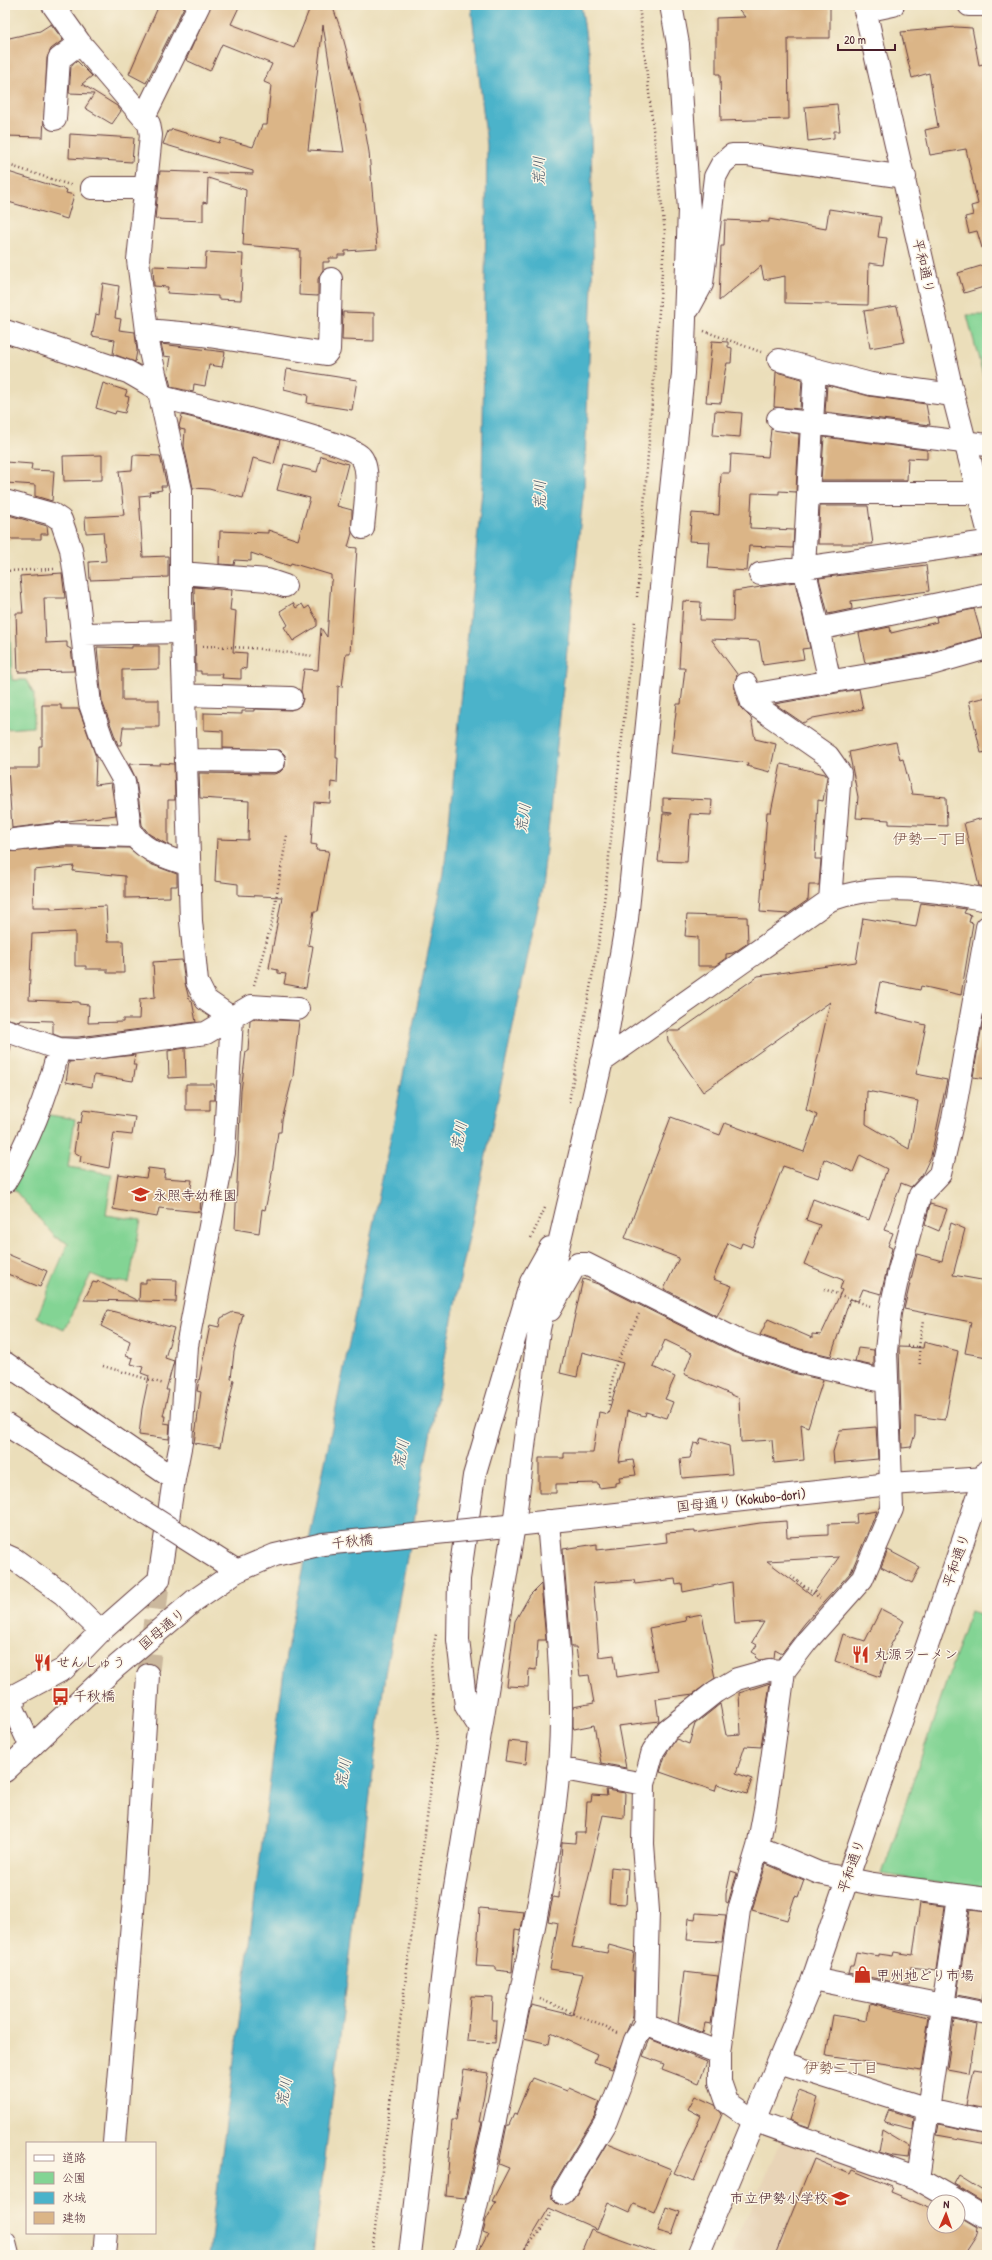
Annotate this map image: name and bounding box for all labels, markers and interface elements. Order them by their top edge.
scale bar [838,26,895,52]
text: 20 m [844,31,866,48]
water label: 荒川 [528,156,549,186]
street label: 平和通り [909,236,940,295]
water label: 荒川 [529,480,550,510]
water label: 荒川 [510,802,535,834]
district label: 伊勢一丁目 [892,828,968,849]
water label: 荒川 [445,1119,472,1153]
school or university icon: 永照寺幼稚園 [130,1185,150,1205]
place label: 永照寺幼稚園 [153,1185,237,1204]
water label: 荒川 [388,1437,413,1471]
street label: 国母通り (Kokubo-dori) [675,1483,807,1516]
street label: 千秋橋 [330,1529,374,1552]
street label: 平和通り [937,1530,974,1589]
street label: 国母通り [134,1603,189,1654]
restaurant icon: 丸源ラーメン [851,1644,871,1664]
place label: 丸源ラーメン [874,1644,958,1663]
restaurant icon: せんしゅう [33,1652,53,1672]
place label: せんしゅう [56,1652,126,1671]
bus stop icon: 千秋橋 [50,1686,70,1706]
place label: 千秋橋 [73,1686,115,1705]
water label: 荒川 [330,1756,355,1790]
street label: 平和通り [832,1836,869,1895]
shop icon: 甲州地どり市場 [853,1965,873,1985]
place label: 甲州地どり市場 [876,1965,974,1984]
district label: 伊勢二丁目 [803,2057,879,2078]
water label: 荒川 [271,2075,296,2109]
legend [26,2142,156,2234]
text: 道路 [62,2149,86,2166]
text: 公園 [62,2169,86,2186]
place label: 市立伊勢小学校 [730,2188,828,2207]
school or university icon: 市立伊勢小学校 [831,2188,851,2208]
text: 水域 [62,2189,86,2206]
north arrow [926,2194,966,2234]
text: N [943,2197,950,2211]
text: 建物 [62,2209,86,2226]

